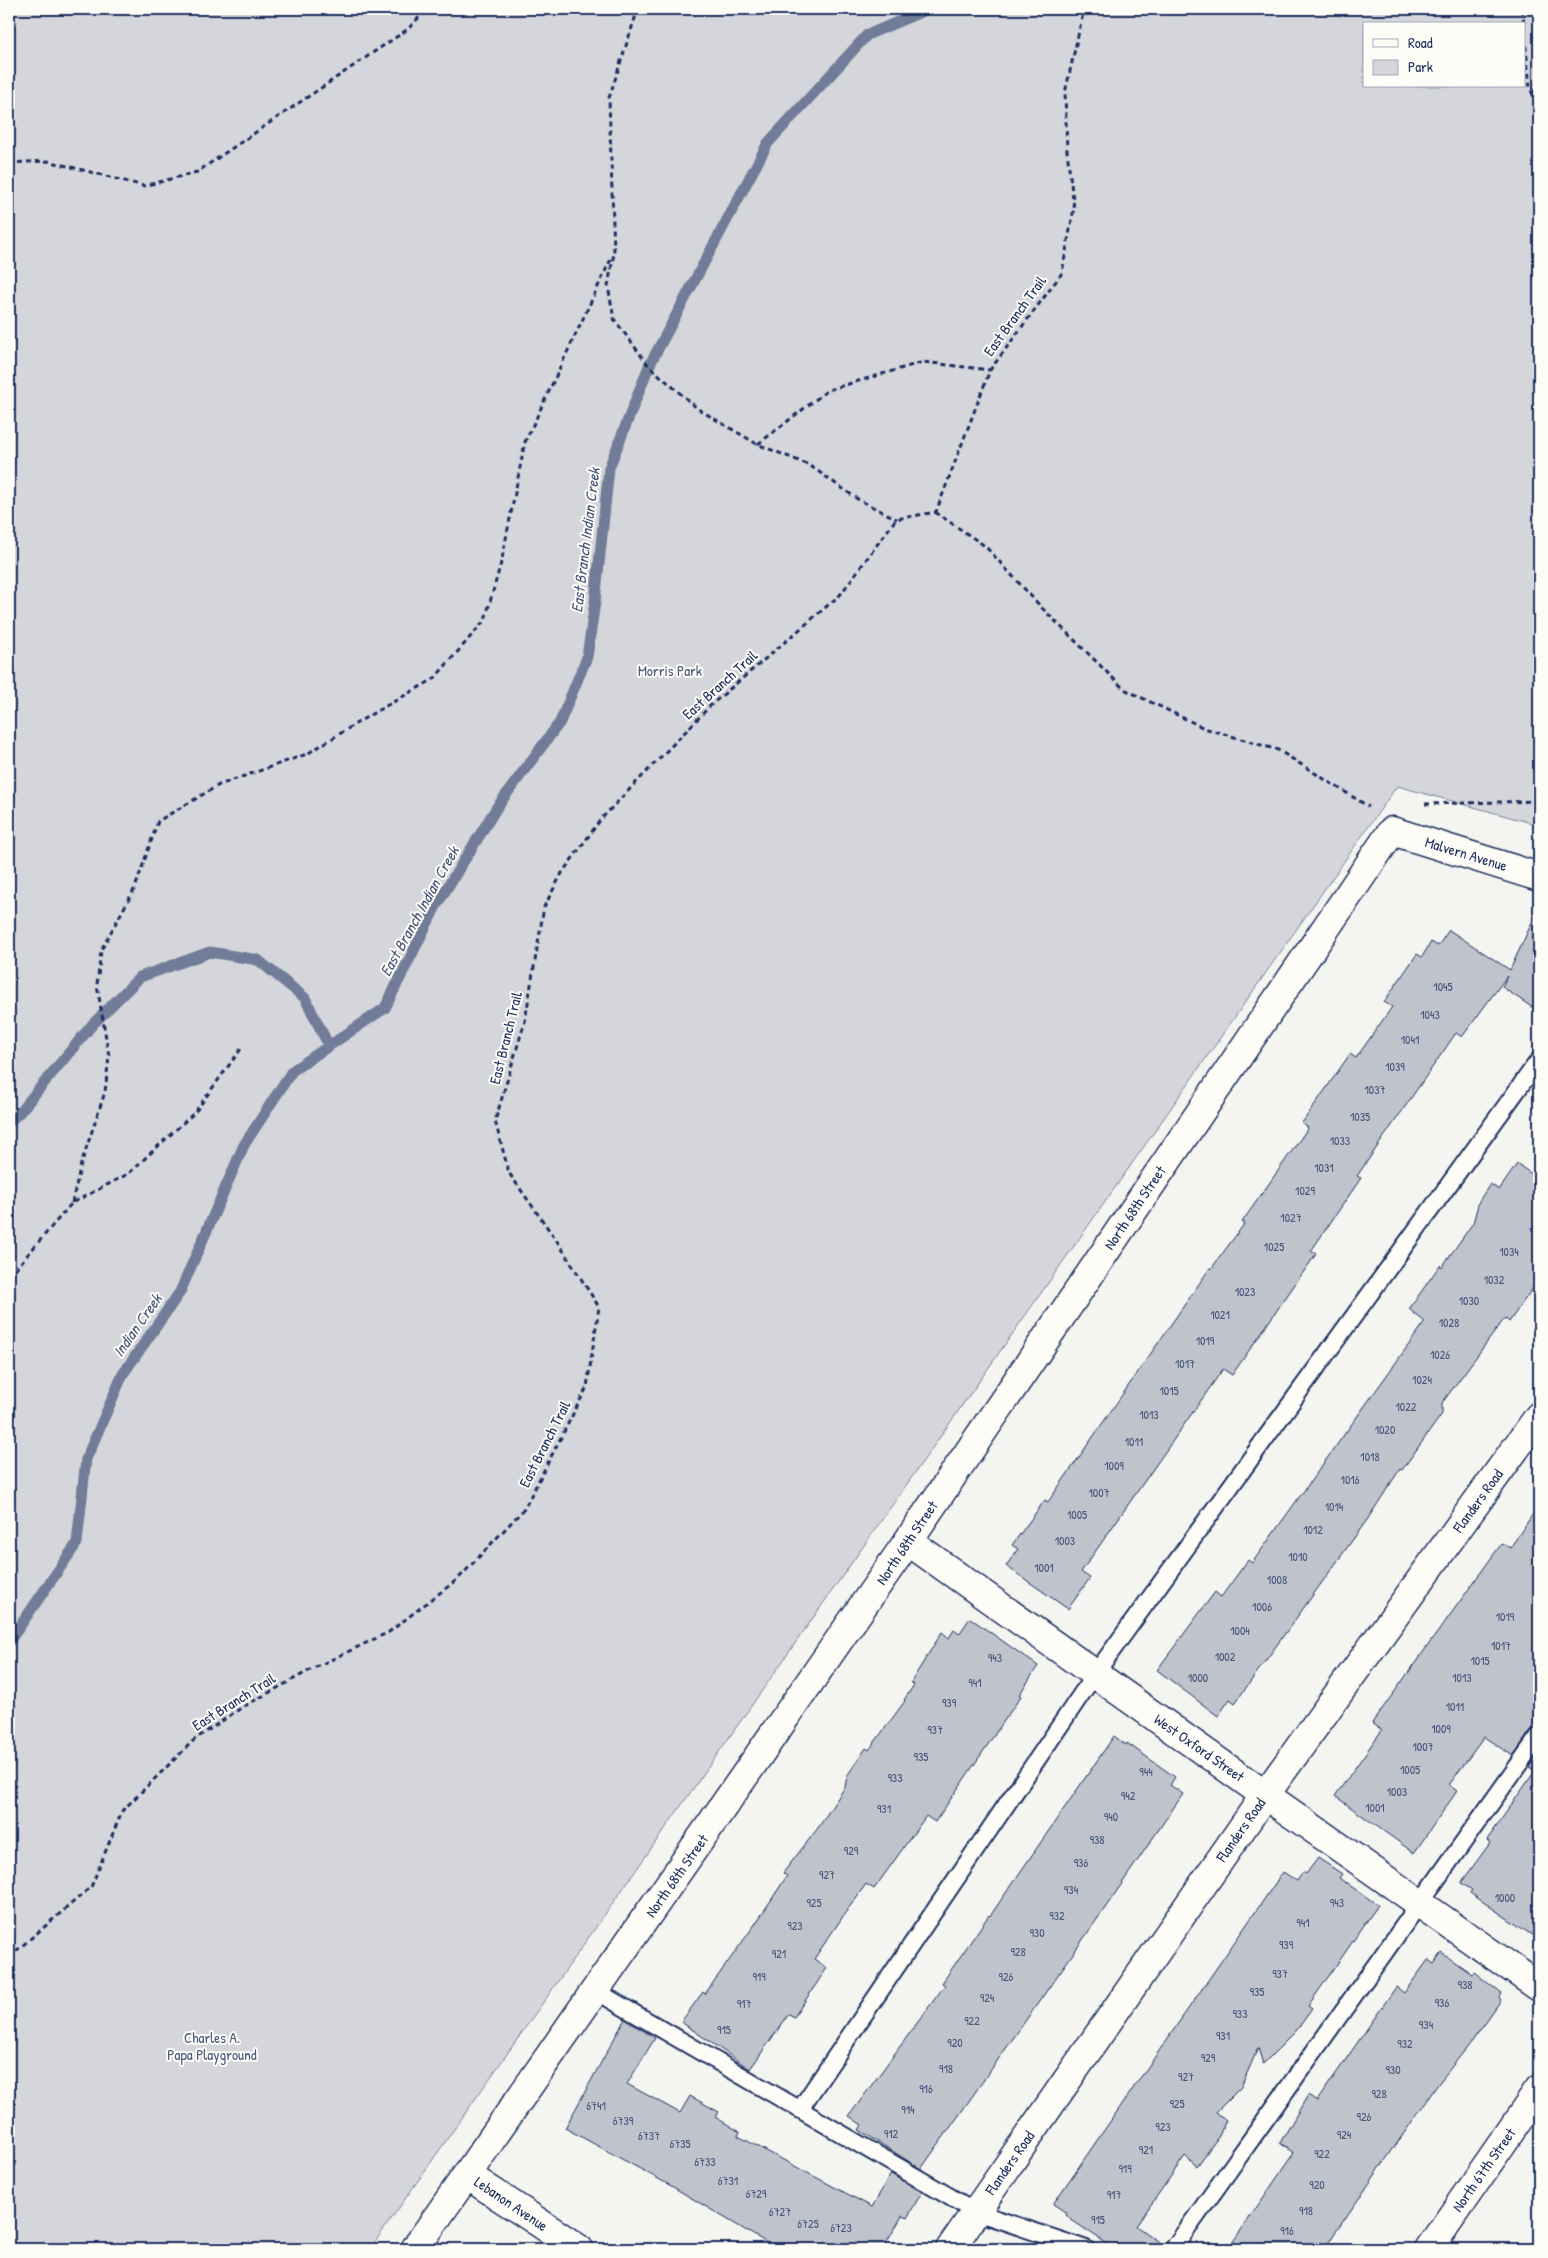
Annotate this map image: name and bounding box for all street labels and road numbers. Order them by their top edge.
street label: East Branch Trail [978,271,1051,360]
street label: East Branch Trail [678,645,762,724]
street label: Malvern Avenue [1423,831,1510,876]
street label: East Branch Trail [484,989,527,1086]
street label: North 68th Street [1099,1161,1171,1254]
street label: East Branch Trail [514,1397,575,1491]
street label: Flanders Road [1447,1465,1508,1537]
street label: North 68th Street [871,1496,943,1589]
street label: East Branch Trail [188,1668,279,1736]
street label: West Oxford Street [1150,1709,1249,1787]
street label: Flanders Road [1210,1793,1270,1867]
street label: North 68th Street [640,1829,713,1921]
street label: North 67th Street [1447,2123,1521,2216]
street label: Flanders Road [979,2126,1039,2200]
street label: Lebanon Avenue [470,2171,552,2236]

